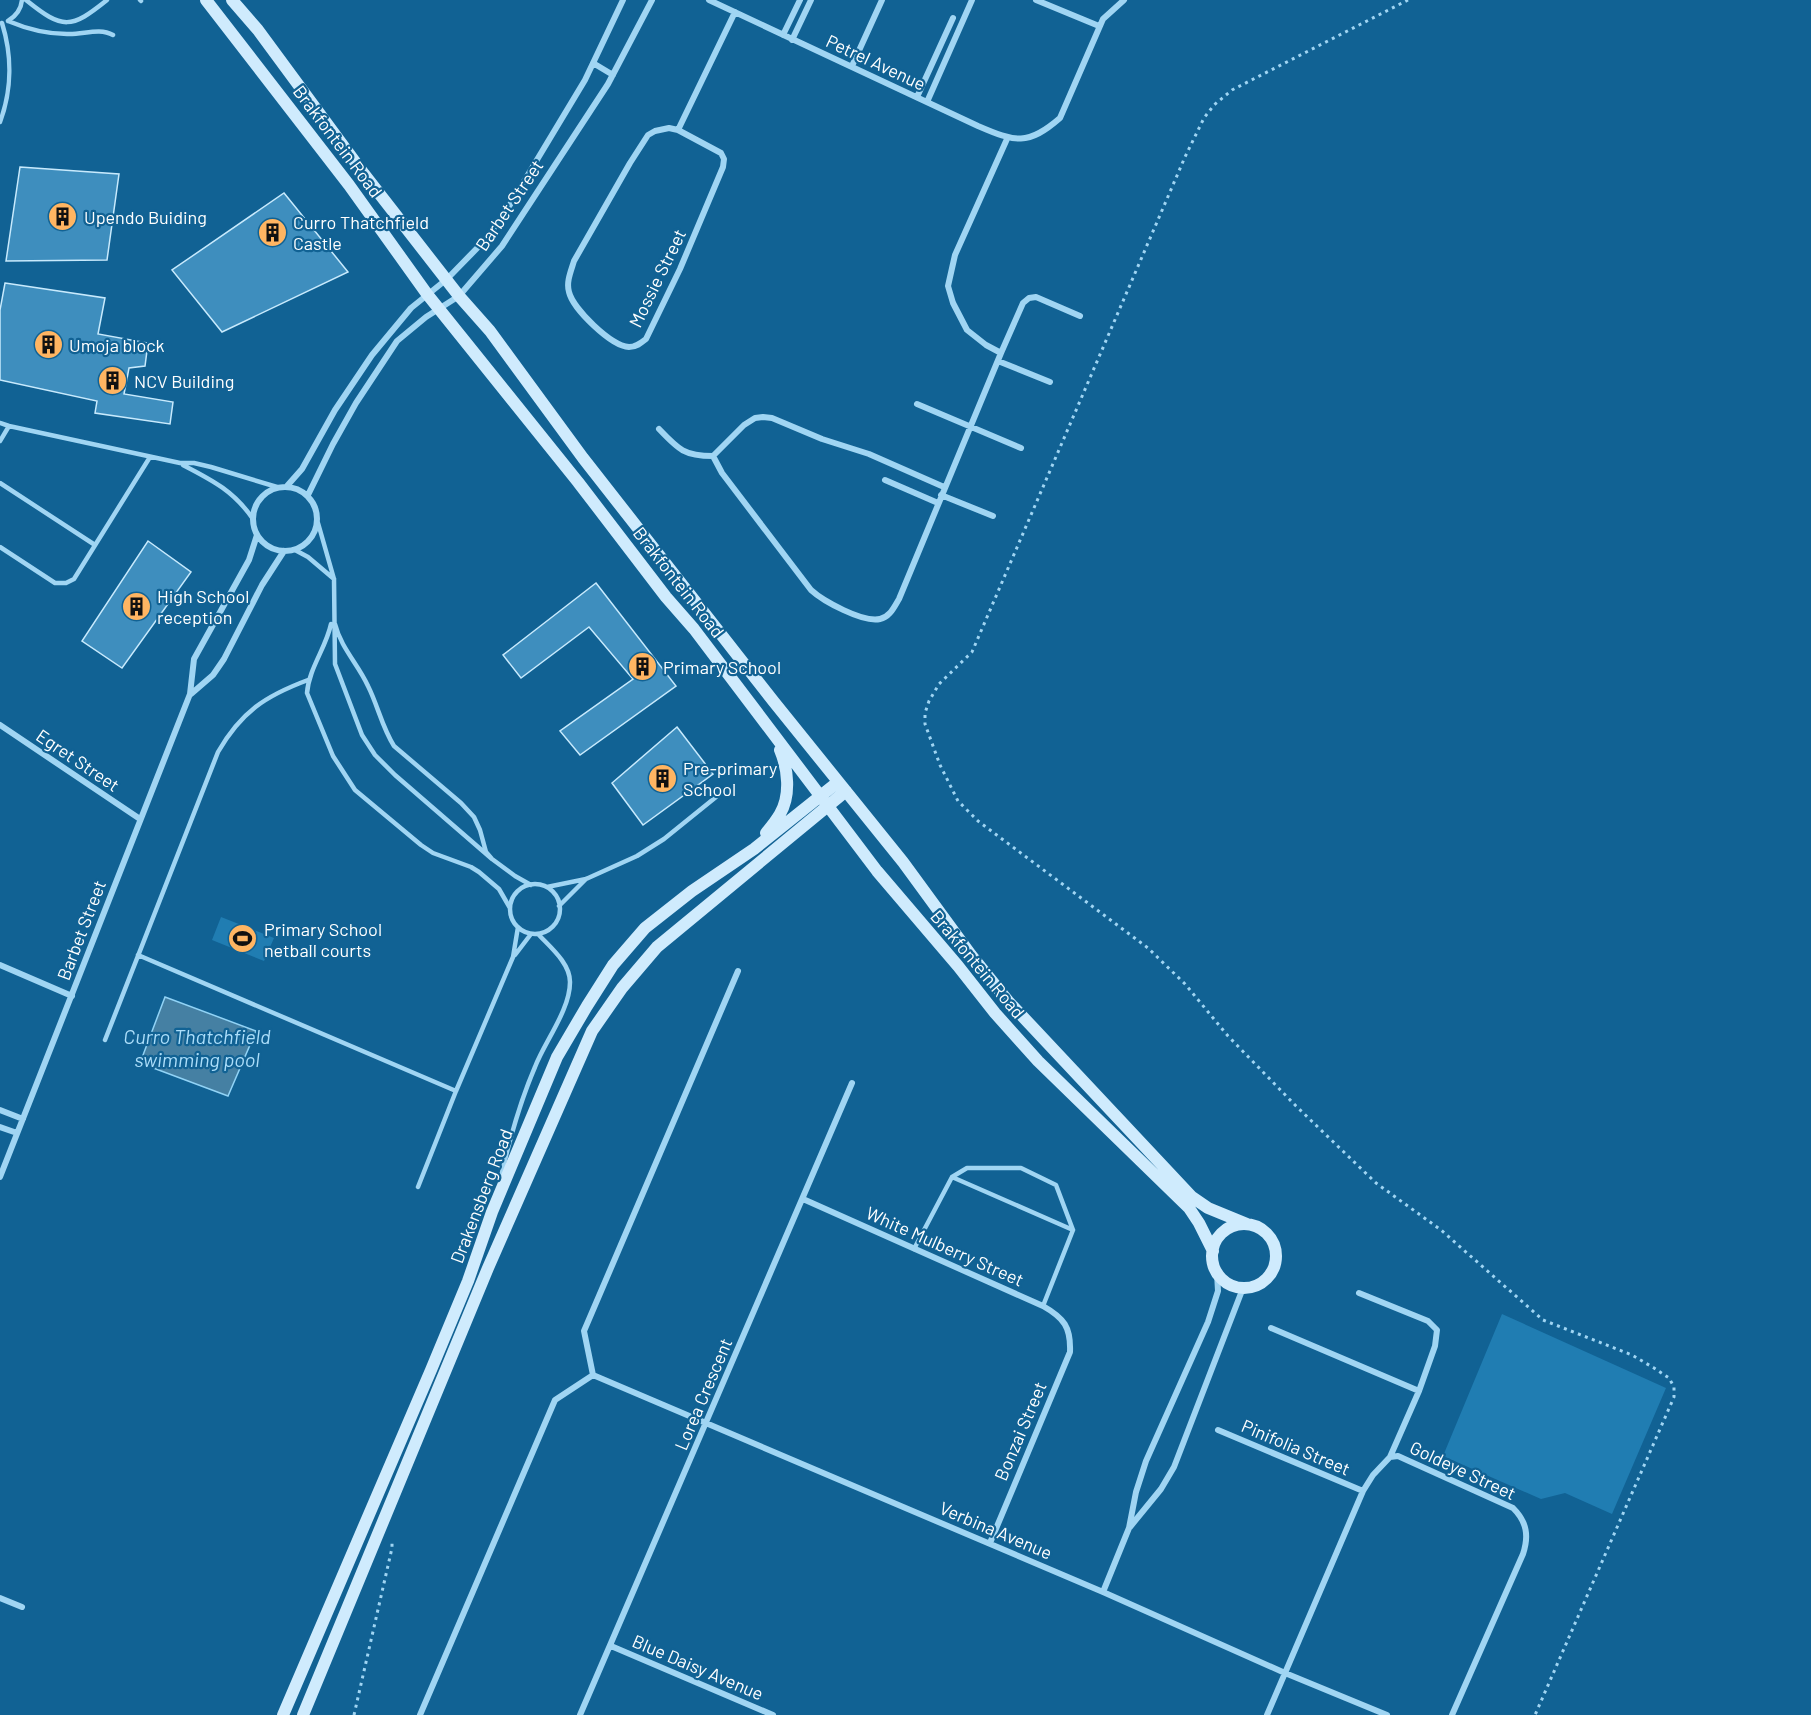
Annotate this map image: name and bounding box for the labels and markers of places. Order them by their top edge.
building icon: Upendo Buiding [47,201,79,233]
place label: Upendo Buiding [84,206,207,228]
place label: Curro Thatchfield Castle [293,211,429,254]
building icon: Curro Thatchfield Castle [256,216,288,248]
building icon: Umoja block [32,329,64,361]
place label: Umoja block [69,334,165,356]
building icon: NCV Building [97,365,129,397]
place label: NCV Building [134,370,234,392]
place label: High School reception [157,585,250,628]
building icon: High School reception [120,590,152,622]
building icon: Primary School [626,651,658,683]
place label: Primary School [663,656,781,678]
place label: Pre-primary School [683,757,777,800]
building icon: Pre-primary School [646,762,678,794]
place label: Primary School netball courts [264,918,382,961]
sports icon: Primary School netball courts [227,923,259,955]

